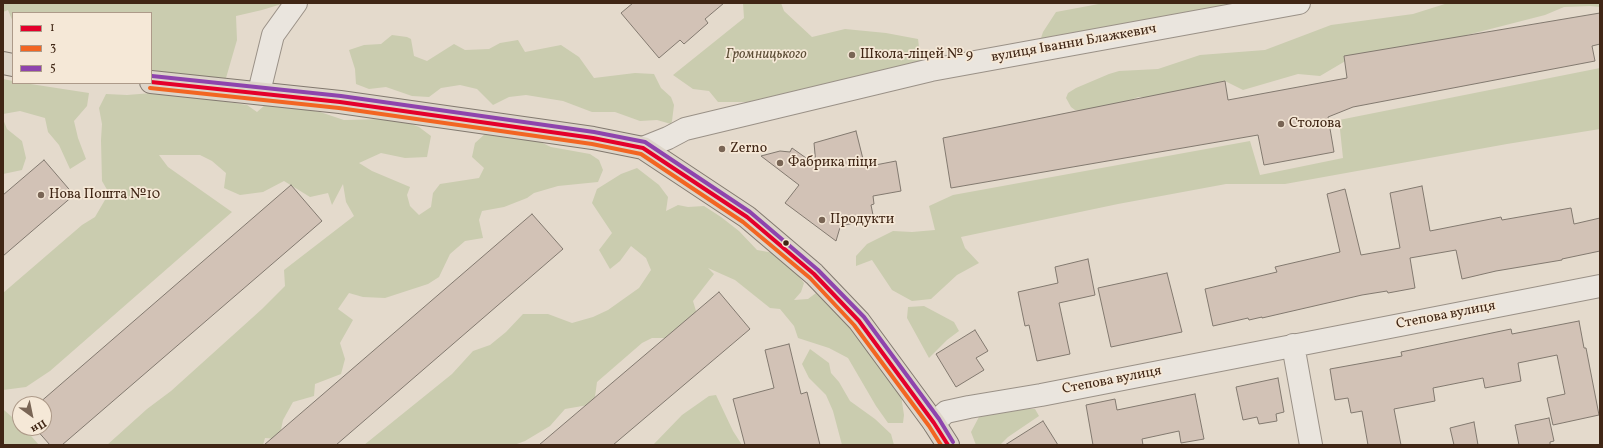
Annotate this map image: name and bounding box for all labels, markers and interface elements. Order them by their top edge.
legend [12,12,152,84]
text: 1 [50,20,55,36]
street label: вулиця Іванни Блажкевич [990,21,1158,67]
text: 3 [50,40,56,56]
park label: Громницького [725,47,807,63]
place label: Школа-ліцей № 9 [860,47,973,63]
marker: Школа-ліцей № 9 [847,50,857,60]
text: 5 [50,60,56,76]
place label: Столова [1289,116,1341,132]
marker: Столова [1276,119,1286,129]
place label: Zerno [730,141,767,157]
marker: Zerno [717,144,727,154]
place label: Фабрика піци [788,155,877,171]
marker: Фабрика піци [775,158,785,168]
place label: Нова Пошта №10 [49,187,160,203]
marker: Нова Пошта №10 [36,190,46,200]
place label: Продукти [830,212,894,228]
marker: Продукти [817,215,827,225]
unlabelled marker [781,238,791,248]
street label: Степова вулиця [1395,298,1497,334]
street label: Степова вулиця [1061,363,1163,399]
north arrow [12,396,52,436]
text: Пн [28,415,49,436]

